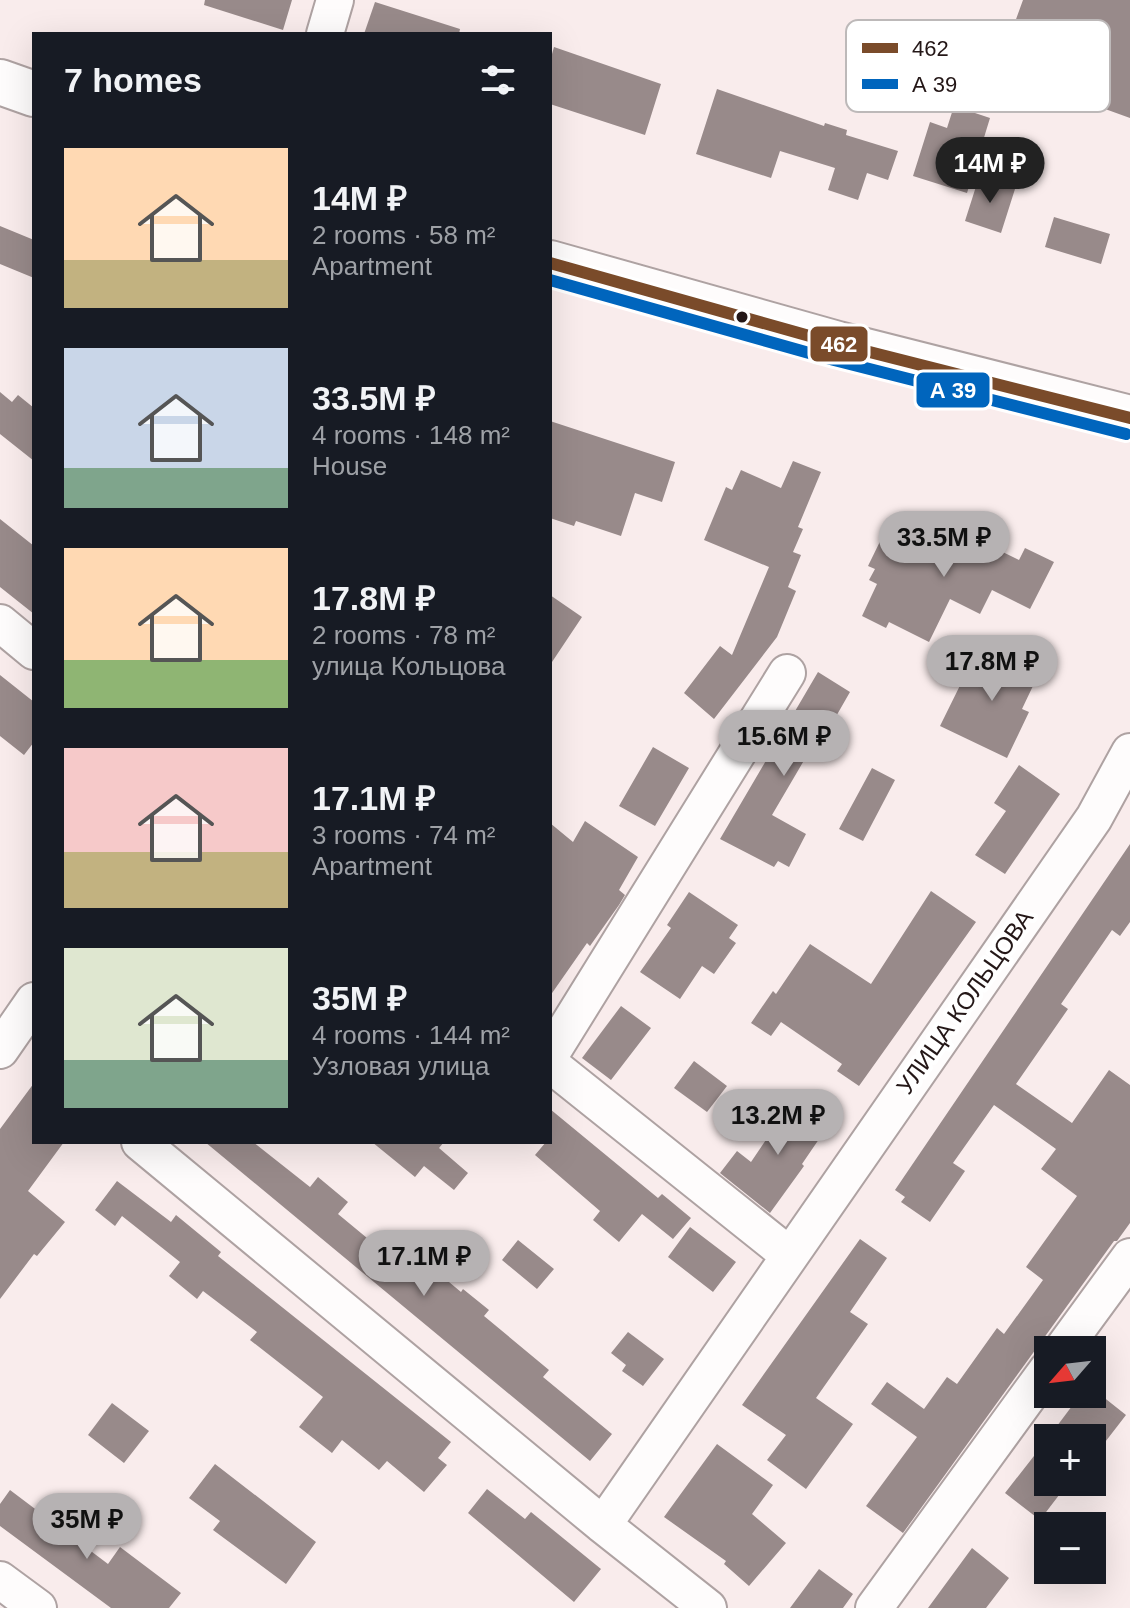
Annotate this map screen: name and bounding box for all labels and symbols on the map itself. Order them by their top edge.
legend [846,20,1110,112]
text: 462 [912,36,949,61]
text: А 39 [912,72,957,97]
pin: 14M ₽ [934,137,1046,205]
unlabelled marker [734,309,750,325]
line badge: 462 [809,325,869,363]
text: 462 [821,332,857,357]
line badge: А 39 [915,371,991,409]
text: А 39 [930,378,976,403]
pin: 33.5M ₽ [870,511,1018,579]
pin: 17.8M ₽ [918,635,1066,703]
pin: 15.6M ₽ [710,710,858,778]
street label: УЛИЦА КОЛЬЦОВА [891,904,1038,1099]
pin: 13.2M ₽ [704,1089,852,1157]
pin: 17.1M ₽ [350,1230,498,1298]
north arrow [1034,1336,1106,1408]
pin: 35M ₽ [31,1493,143,1561]

